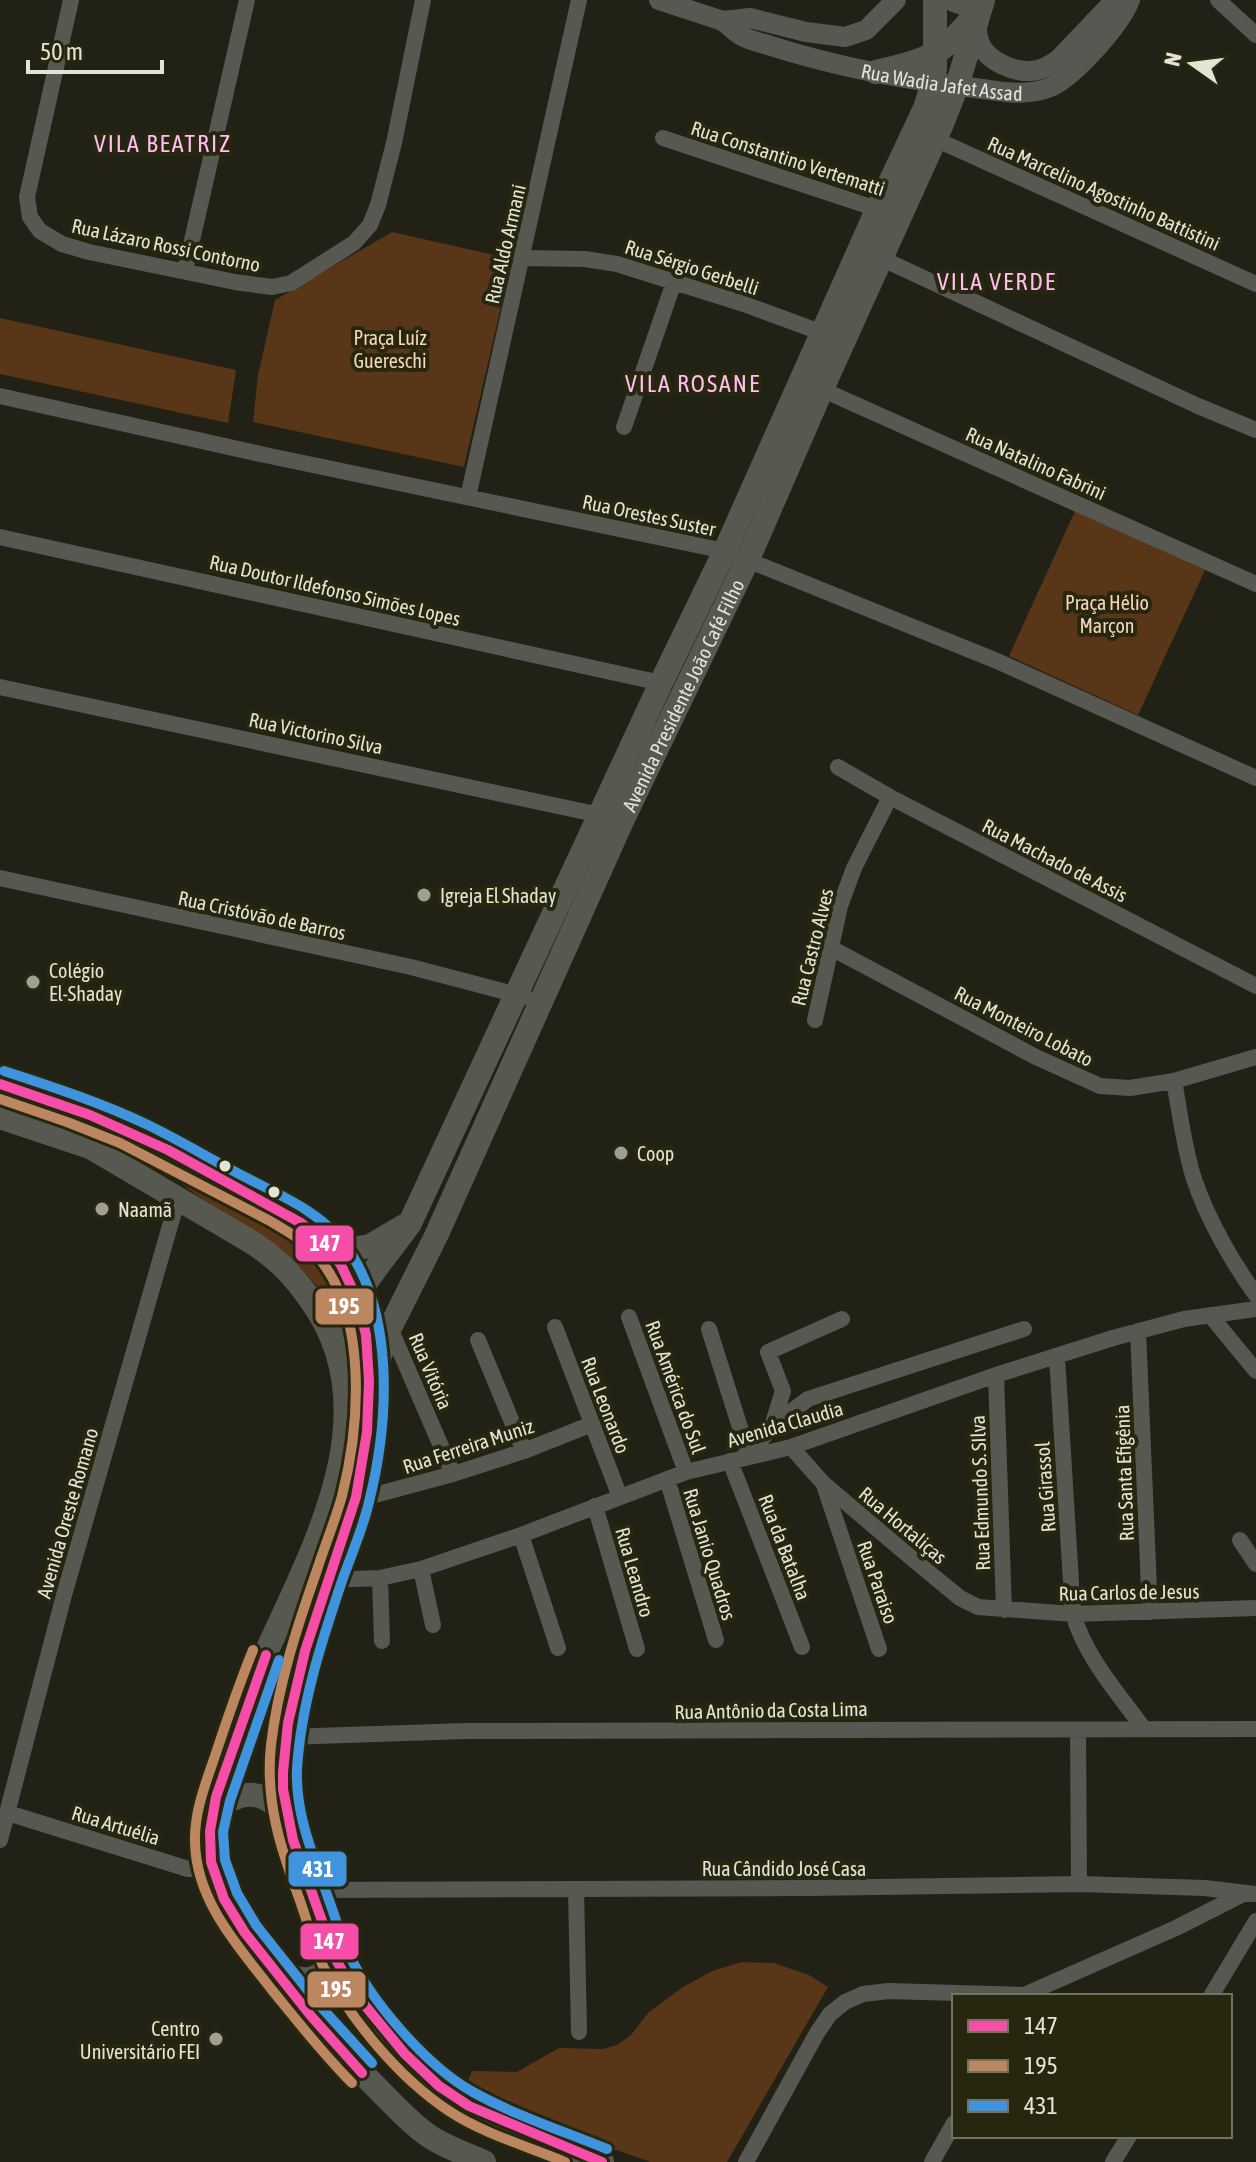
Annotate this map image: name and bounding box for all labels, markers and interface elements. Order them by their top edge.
scale bar [28,24,162,74]
north arrow [1152,24,1232,104]
text: 50 m [40,38,83,65]
text: N [1158,50,1187,69]
street label: Rua Wadia Jafet Assad [859,58,1023,104]
street label: Rua Constantino Vertematti [688,116,888,200]
district label: VILA BEATRIZ [94,130,232,157]
street label: Rua Marcelino Agostinho Battistini [984,131,1224,255]
street label: Rua Aldo Armani [480,182,530,306]
street label: Rua Lázaro Rossi Contorno [70,214,262,276]
street label: Rua Sérgio Gerbelli [622,235,762,299]
district label: VILA VERDE [937,268,1057,295]
park label: Praça Luíz Guereschi [353,326,427,372]
district label: VILA ROSANE [625,370,761,397]
street label: Rua Natalino Fabrini [962,422,1110,504]
street label: Rua Orestes Suster [580,490,719,541]
street label: Rua Doutor Ildefonso Simões Lopes [207,550,463,630]
street label: Avenida Presidente João Café Filho [617,575,748,815]
park label: Praça Hélio Marçon [1065,591,1149,637]
street label: Rua Victorino Silva [247,708,385,758]
street label: Rua Machado de Assis [979,814,1131,906]
place label: Igreja El Shaday [440,884,556,907]
street label: Rua Cristóvão de Barros [176,886,348,944]
marker: Igreja El Shaday [415,886,433,904]
street label: Rua Castro Alves [786,886,838,1008]
place label: Colégio El-Shaday [49,959,122,1005]
marker: Colégio El-Shaday [24,973,42,991]
street label: Rua Monteiro Lobato [951,981,1097,1071]
place label: Coop [637,1142,674,1165]
marker: Coop [612,1144,630,1162]
unlabelled marker [217,1158,233,1174]
unlabelled marker [266,1184,282,1200]
place label: Naamã [118,1198,172,1221]
marker: Naamã [93,1200,111,1218]
line badge: 147 [294,1224,355,1263]
text: 147 [309,1230,341,1256]
line badge: 195 [314,1287,375,1326]
text: 195 [328,1293,360,1319]
street label: Rua América do Sul [641,1317,711,1457]
street label: Rua Vitória [405,1329,457,1413]
street label: Rua Leonardo [577,1353,635,1457]
street label: Avenida Claudia [724,1396,846,1452]
street label: Rua Santa Efigênia [1110,1404,1138,1542]
street label: Rua Ferreira Muniz [400,1414,536,1478]
street label: Rua Edmundo S. SIlva [966,1415,994,1571]
street label: Avenida Oreste Romano [32,1425,102,1601]
street label: Rua Girassol [1030,1440,1060,1533]
street label: Rua Hortaliças [855,1482,951,1568]
street label: Rua Janio Quadros [679,1485,741,1623]
street label: Rua da Batalha [754,1491,816,1603]
street label: Rua Leandro [611,1524,659,1620]
street label: Rua Paraiso [853,1537,903,1627]
street label: Rua Carlos de Jesus [1058,1579,1200,1605]
street label: Rua Antônio da Costa Lima [674,1697,868,1723]
street label: Rua Artuélia [69,1801,163,1849]
line badge: 431 [287,1850,348,1888]
text: 431 [301,1856,334,1882]
street label: Rua Cândido José Casa [702,1857,866,1880]
line badge: 147 [299,1922,360,1961]
text: 147 [313,1928,345,1954]
line badge: 195 [306,1970,367,2009]
text: 195 [320,1976,352,2002]
legend [952,1994,1232,2138]
text: 147 [1024,2012,1058,2039]
place label: Centro Universitário FEI [80,2017,200,2063]
marker: Centro Universitário FEI [207,2030,225,2048]
text: 195 [1024,2052,1058,2079]
text: 431 [1024,2092,1058,2119]

